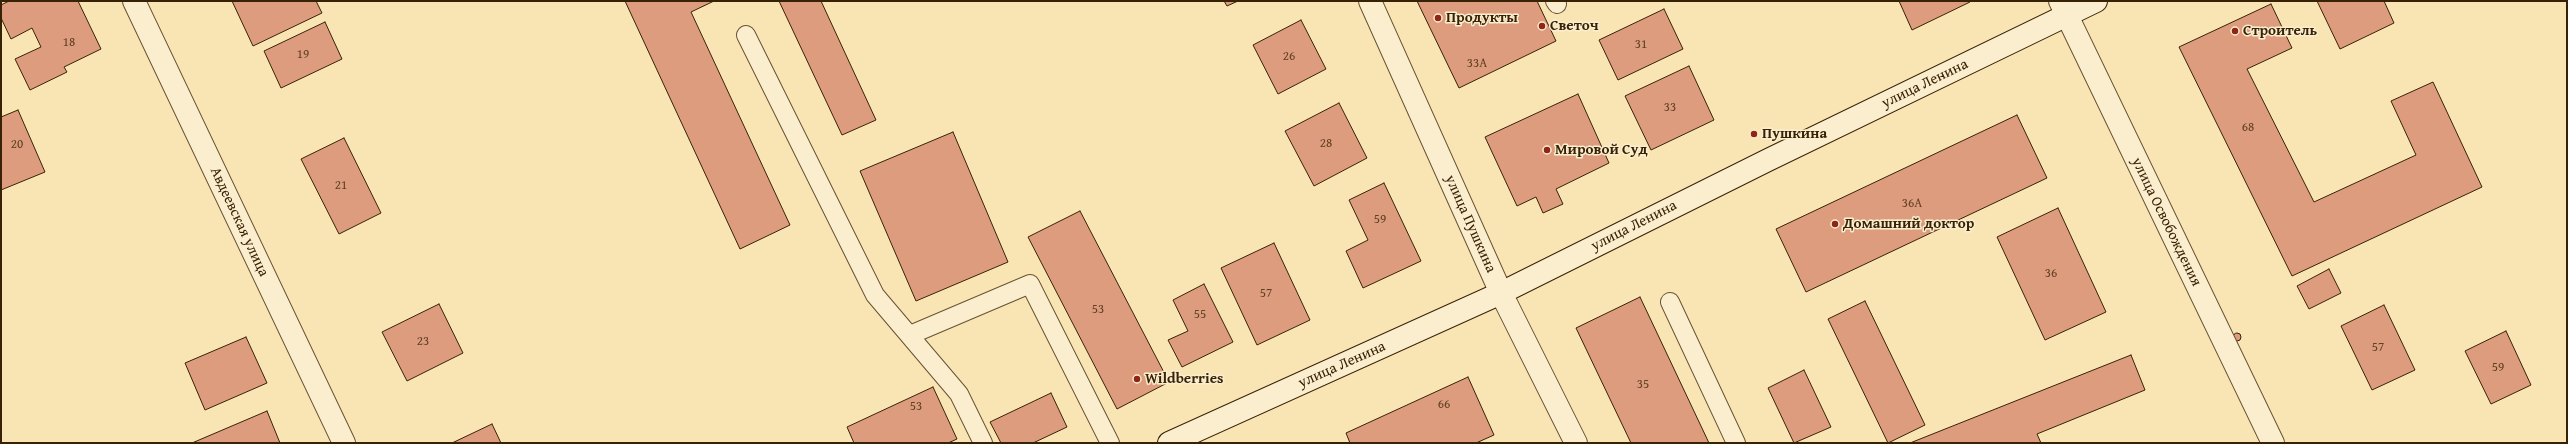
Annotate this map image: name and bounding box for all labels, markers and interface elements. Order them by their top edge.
place label: Продукты [1446,9,1518,27]
marker: Продукты [1433,13,1443,23]
place label: Светоч [1550,17,1599,35]
marker: Светоч [1537,21,1547,31]
place label: Строитель [2243,22,2317,40]
marker: Строитель [2230,26,2240,36]
house number: 18 [63,35,75,51]
house number: 31 [1635,37,1647,53]
house number: 19 [297,47,309,63]
house number: 26 [1283,49,1295,65]
street label: улица Ленина [1879,55,1971,113]
house number: 33А [1467,56,1487,72]
house number: 33 [1664,100,1676,116]
house number: 68 [2242,120,2254,136]
place label: Пушкина [1762,125,1827,143]
marker: Пушкина [1749,129,1759,139]
house number: 28 [1320,136,1332,152]
house number: 20 [11,137,23,153]
place label: Мировой Суд [1555,141,1648,159]
marker: Мировой Суд [1542,145,1552,155]
street label: улица Освобождения [2127,155,2205,289]
street label: Авдеевская улица [206,164,272,280]
street label: улица Пушкина [1440,172,1500,276]
house number: 21 [335,178,347,194]
house number: 36А [1902,196,1922,212]
street label: улица Ленина [1588,197,1680,255]
house number: 59 [1374,212,1386,228]
place label: Домашний доктор [1843,215,1974,233]
marker: Домашний доктор [1830,219,1840,229]
house number: 36 [2045,266,2057,282]
house number: 57 [1260,286,1272,302]
house number: 53 [1092,302,1104,318]
house number: 55 [1194,307,1206,323]
house number: 23 [417,334,429,350]
street label: улица Ленина [1295,338,1389,392]
house number: 57 [2372,340,2384,356]
house number: 59 [2492,360,2504,376]
place label: Wildberries [1145,370,1223,388]
marker: Wildberries [1132,374,1142,384]
house number: 35 [1637,377,1649,393]
house number: 66 [1438,397,1450,413]
house number: 53 [910,399,922,415]

